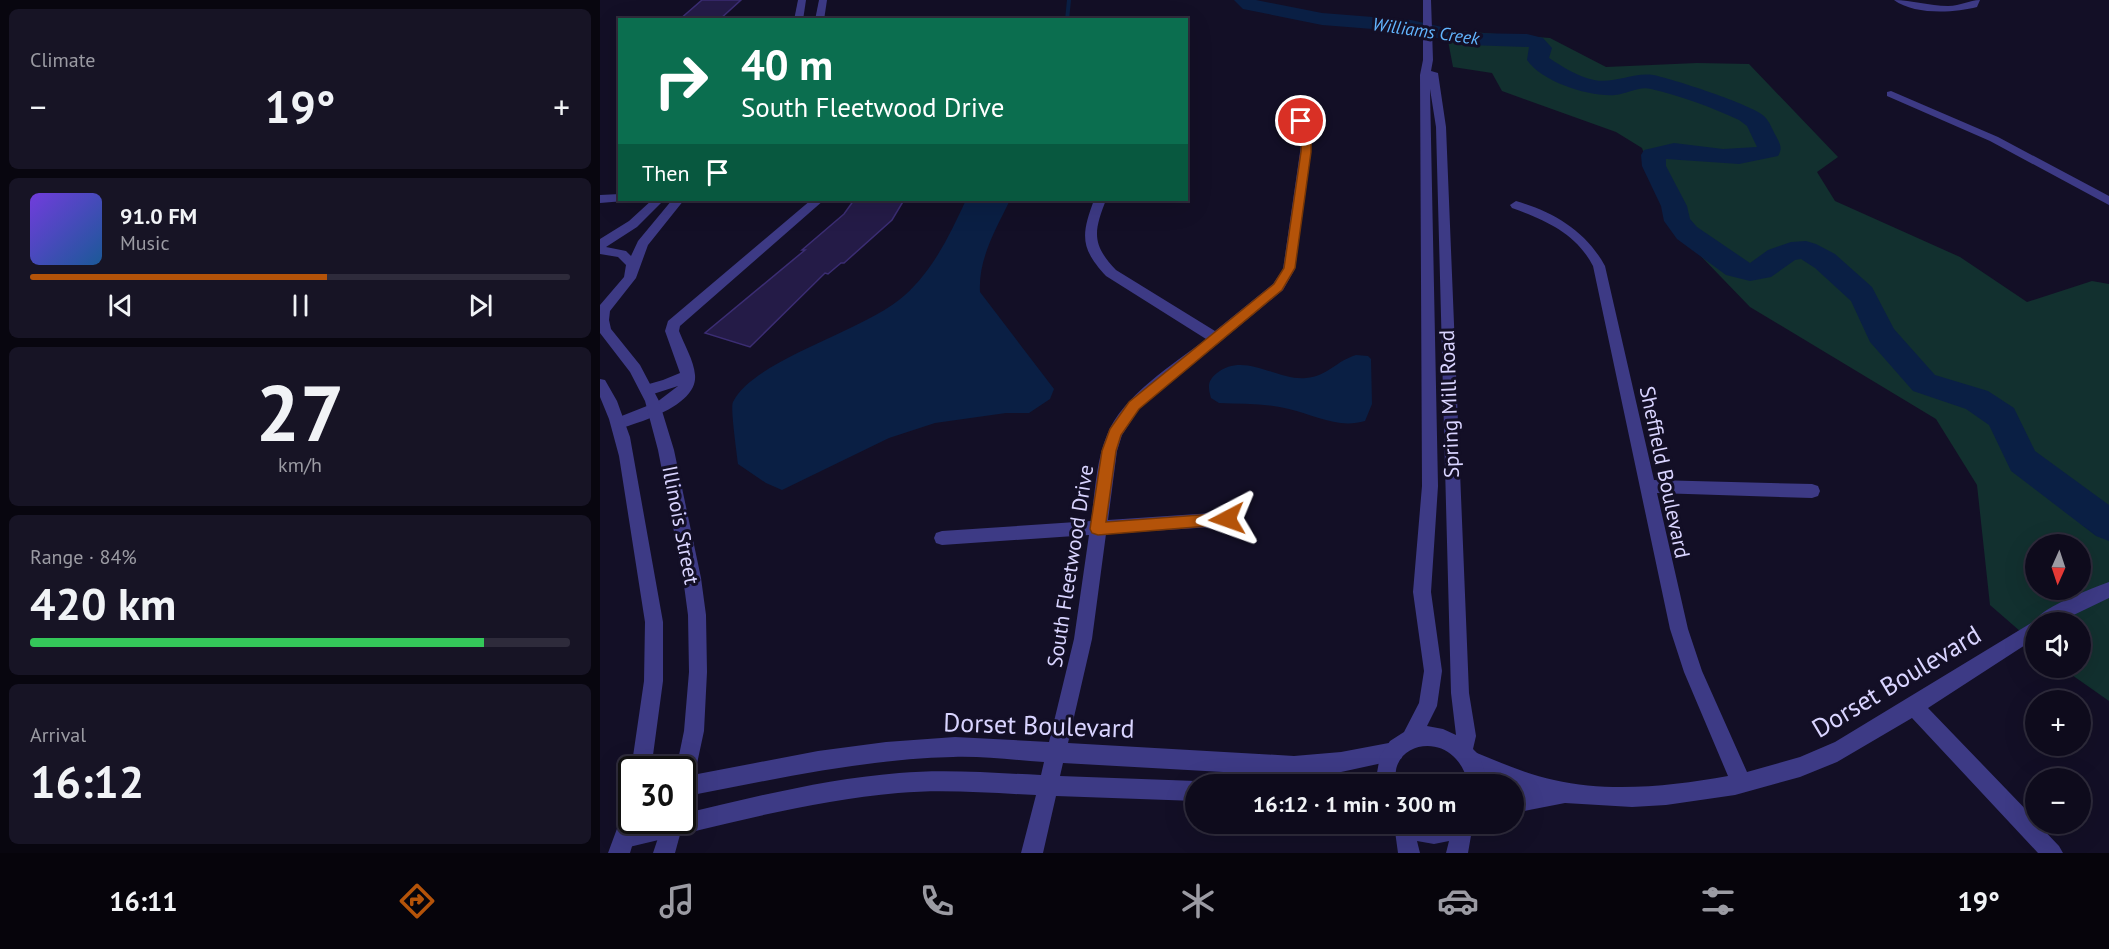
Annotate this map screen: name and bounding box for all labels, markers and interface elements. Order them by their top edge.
water label: Williams Creek [1371,12,1482,50]
text: 40 m [741,37,833,92]
icon: right [642,42,720,120]
text: Climate [30,47,96,73]
text: 19° [265,77,335,135]
text: − [30,85,47,128]
text: + [553,85,570,128]
text: South Fleetwood Drive [741,90,1004,124]
pin [1275,95,1326,146]
icon: arrive [1284,104,1317,137]
icon: arrive [701,156,734,189]
text: Then [642,159,689,187]
text: 91.0 FM [120,202,197,230]
text: Music [120,230,169,256]
icon: previous [104,289,137,322]
icon: pause [284,289,317,322]
icon: next [464,289,497,322]
street label: Spring Mill Road [1433,329,1465,479]
text: 27 [256,362,344,463]
street label: Sheffield Boulevard [1634,384,1696,560]
text: km/h [278,452,322,478]
street label: Illinois Street [656,463,706,587]
street label: South Fleetwood Drive [1041,463,1099,669]
position arrow [1195,487,1259,551]
north arrow [2025,534,2091,600]
map controls [2025,534,2091,834]
text: Range · 84% [30,544,137,570]
text: 420 km [30,574,176,632]
button: sound [2025,612,2091,678]
street label: Dorset Boulevard [1806,618,1986,744]
button: + [2025,690,2091,756]
street label: Dorset Boulevard [943,705,1135,745]
text: Arrival [30,722,86,748]
text: 16:12 [30,752,144,810]
speed limit sign: 30 [618,756,696,834]
button: − [2025,768,2091,834]
text: 16:12 · 1 min · 300 m [1253,790,1456,818]
icon: directions [396,880,438,922]
icon: music [656,880,698,922]
icon: phone [916,880,958,922]
icon: climate [1177,880,1219,922]
icon: car [1437,880,1479,922]
icon: filters [1697,880,1739,922]
text: 16:11 [109,884,178,918]
text: 19° [1957,884,2000,918]

